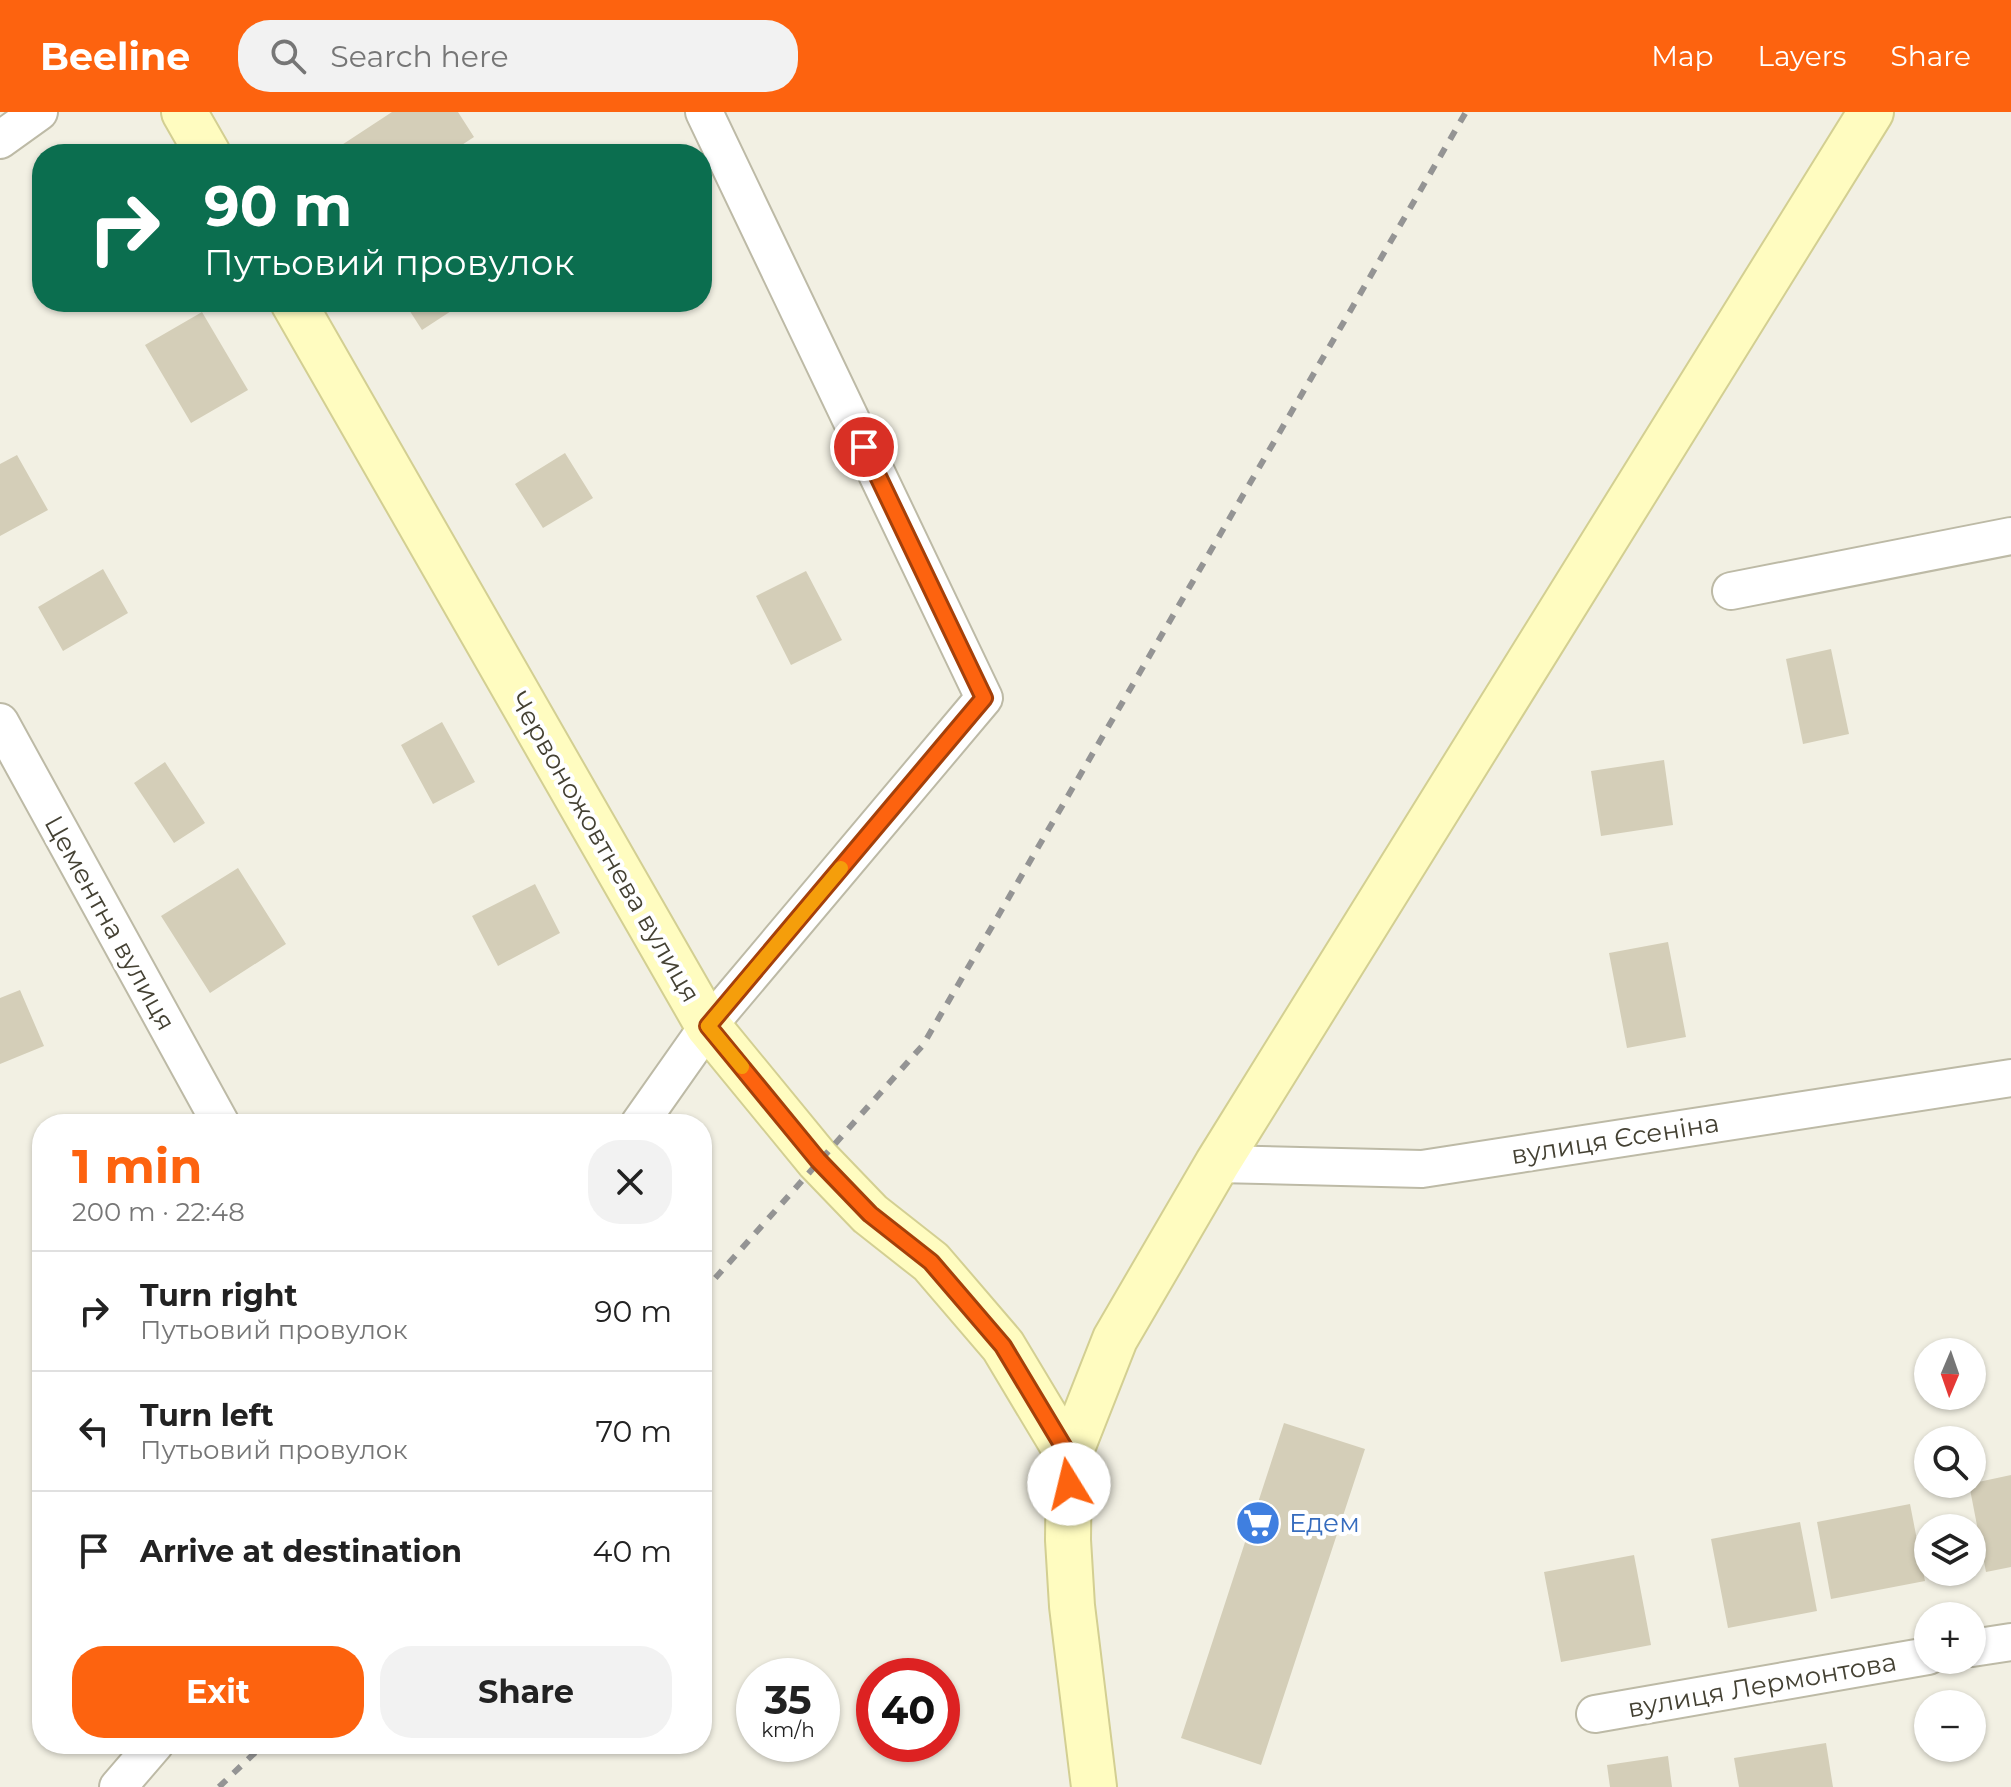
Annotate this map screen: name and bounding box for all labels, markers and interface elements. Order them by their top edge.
search box [238,20,798,92]
text: Beeline [40,33,190,80]
icon: search [266,34,310,78]
text: Search here [330,38,509,75]
text: Map [1651,39,1714,73]
text: Layers [1758,39,1847,73]
text: Share [1891,39,1971,73]
text: 90 m [204,172,352,240]
icon: right [72,176,176,280]
text: Путьовий провулок [204,240,574,284]
pin [830,413,898,481]
icon: arrive [842,425,886,469]
street label: Червоножовтнева вулиця [503,686,707,1008]
street label: Цементна вулиця [38,810,182,1036]
street label: вулиця Єсеніна [1509,1107,1721,1171]
text: 1 min [72,1137,202,1195]
button: close [588,1140,672,1224]
text: 200 m · 22:48 [72,1196,245,1228]
text: Turn right [140,1277,297,1314]
icon: right [72,1289,116,1333]
text: 90 m [594,1293,672,1330]
text: Путьовий провулок [140,1314,408,1346]
north arrow [1914,1338,1986,1410]
map controls [1914,1338,1986,1762]
text: Turn left [140,1397,273,1434]
icon: left [72,1409,116,1453]
text: 70 m [595,1413,672,1450]
button: search [1914,1426,1986,1498]
text: Путьовий провулок [140,1434,408,1466]
position arrow [1027,1442,1111,1526]
supermarket icon: Едем [1234,1499,1282,1547]
place label: Едем [1289,1507,1360,1539]
button: layers [1914,1514,1986,1586]
icon: arrive [72,1529,116,1573]
text: Arrive at destination [140,1533,462,1570]
text: 40 m [593,1533,672,1570]
button: + [1914,1602,1986,1674]
button: Exit [72,1646,364,1738]
button: Share [380,1646,672,1738]
street label: вулиця Лермонтова [1625,1646,1899,1724]
speed limit sign: 40 [856,1658,960,1762]
text: 35 [764,1675,812,1724]
button: − [1914,1690,1986,1762]
text: km/h [761,1718,815,1742]

